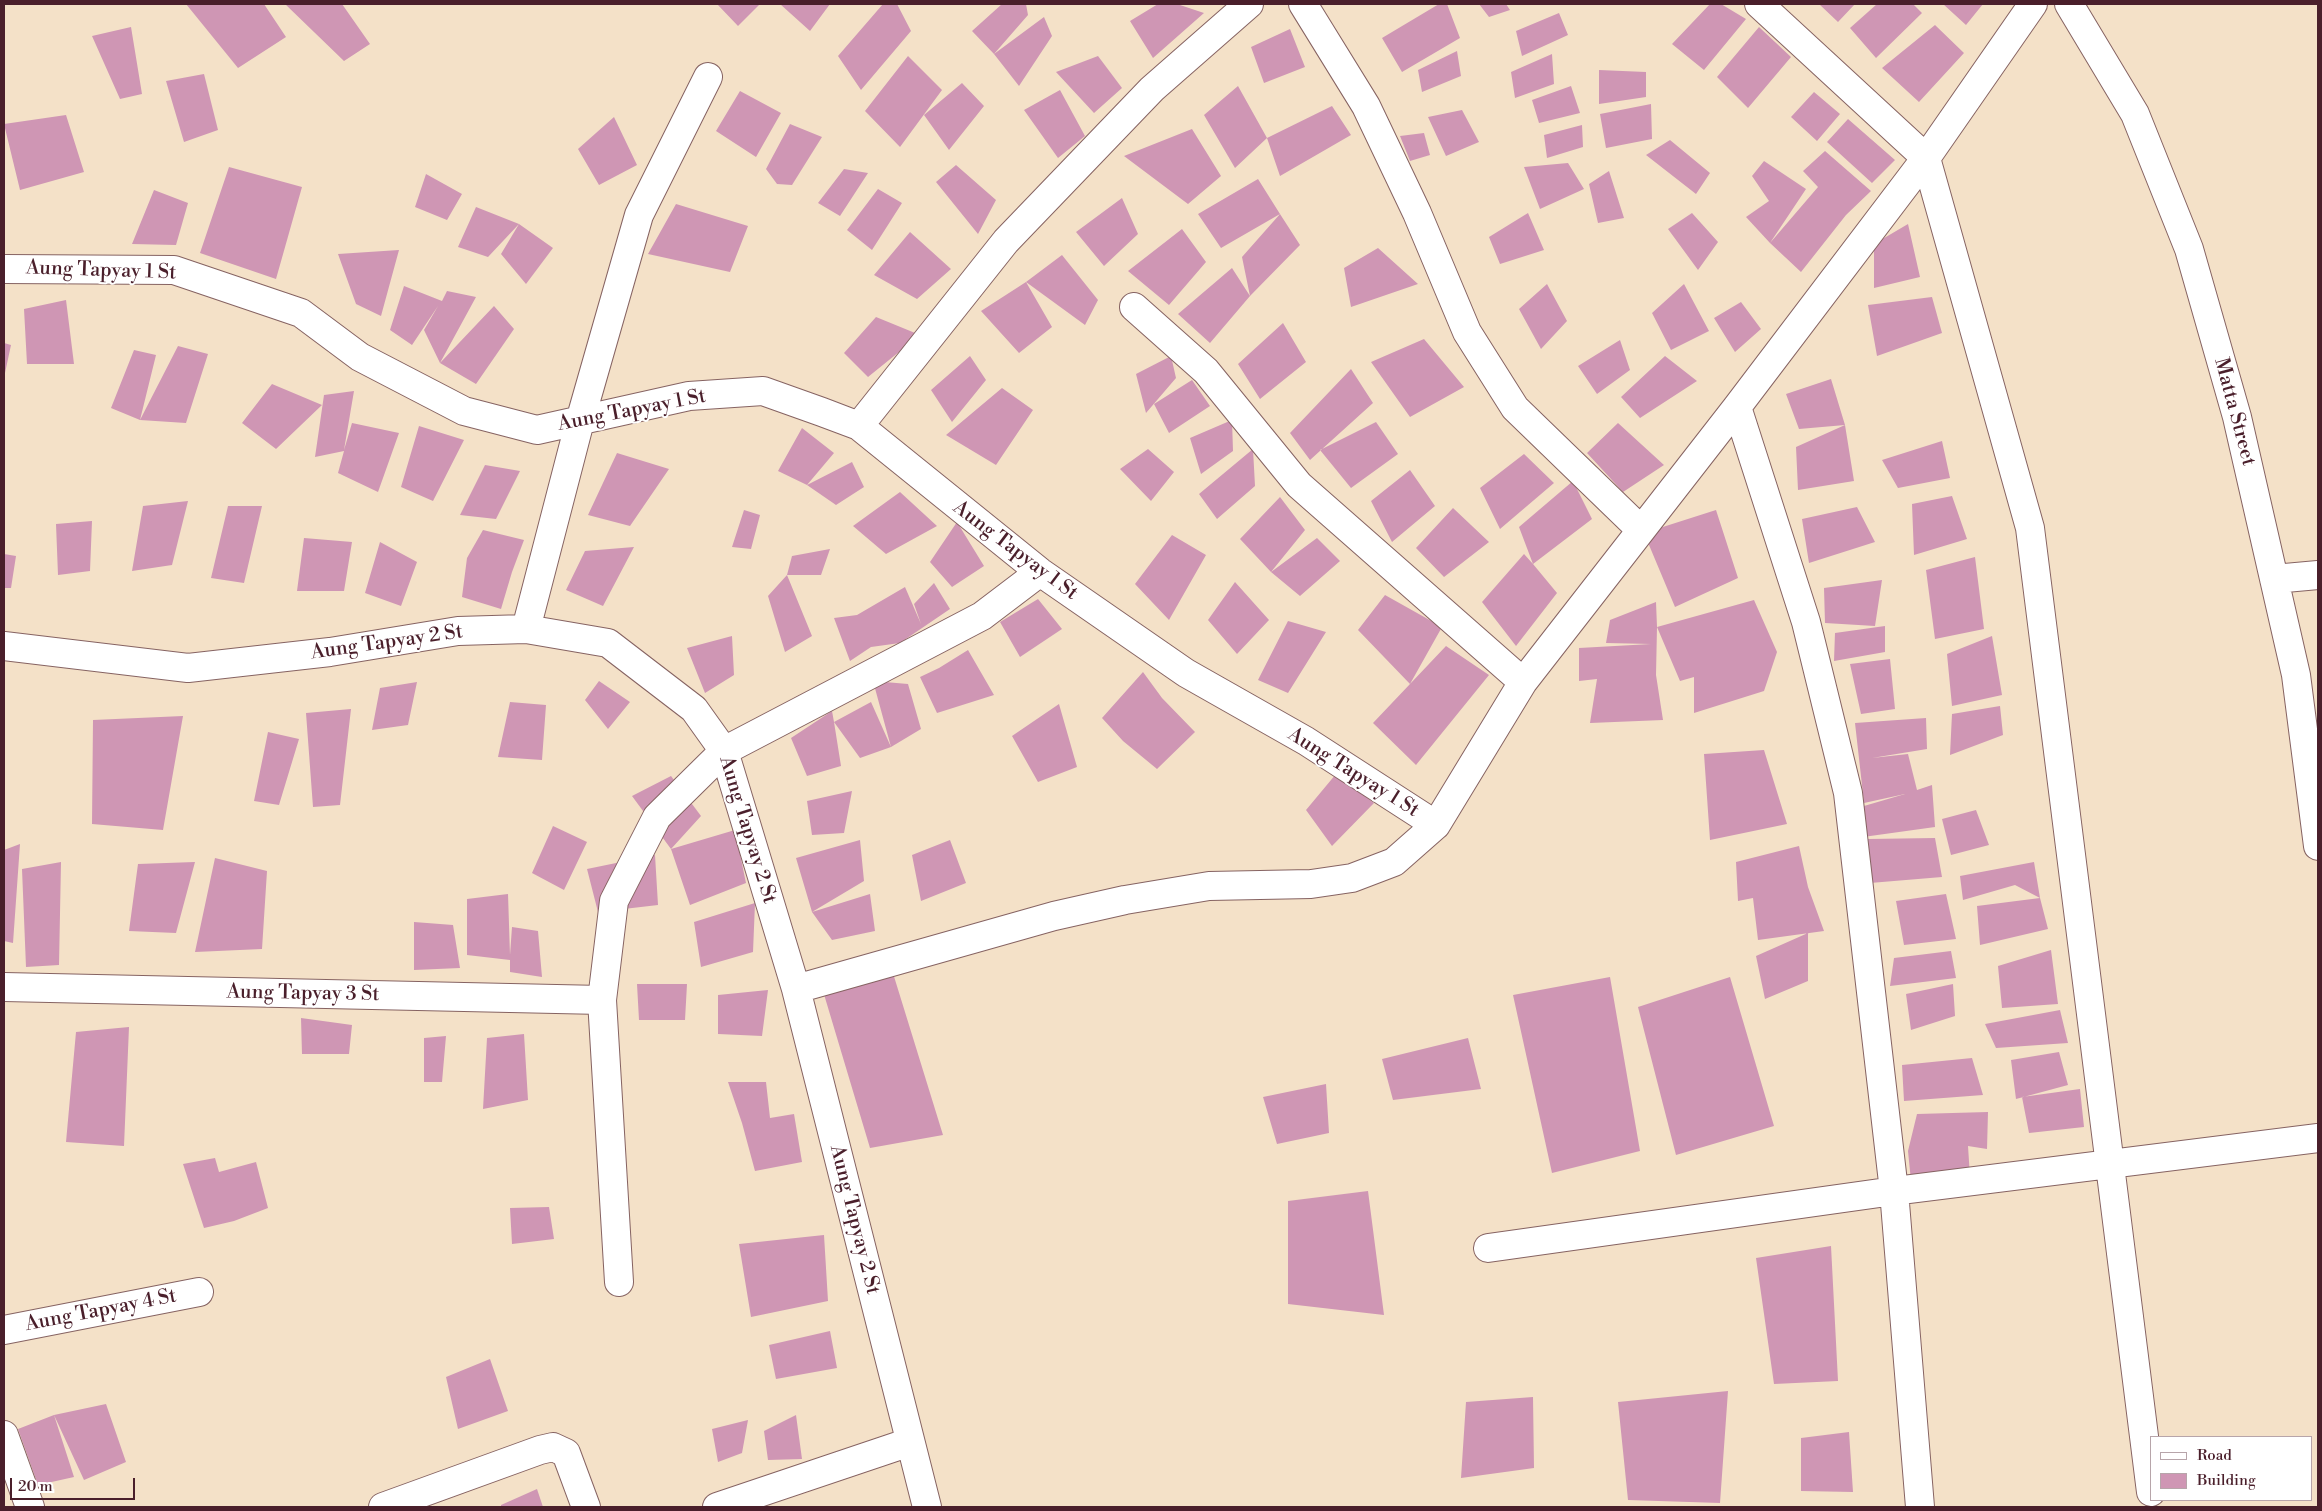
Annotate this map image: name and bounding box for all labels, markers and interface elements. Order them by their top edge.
street label: Aung Tapyay 1 St [25,256,177,286]
street label: Matta Street [2208,355,2260,469]
street label: Aung Tapyay 1 St [556,385,708,437]
street label: Aung Tapyay 1 St [948,496,1082,606]
street label: Aung Tapyay 2 St [310,620,464,666]
street label: Aung Tapyay 1 St [1283,723,1423,823]
street label: Aung Tapyay 2 St [713,753,781,907]
street label: Aung Tapyay 3 St [226,981,380,1007]
street label: Aung Tapyay 2 St [824,1143,884,1297]
street label: Aung Tapyay 4 St [23,1285,179,1337]
legend [2150,1436,2312,1501]
text: Road [2197,1446,2232,1465]
scale bar [12,1468,138,1500]
text: Building [2197,1471,2256,1490]
text: 20 m [18,1477,53,1496]

